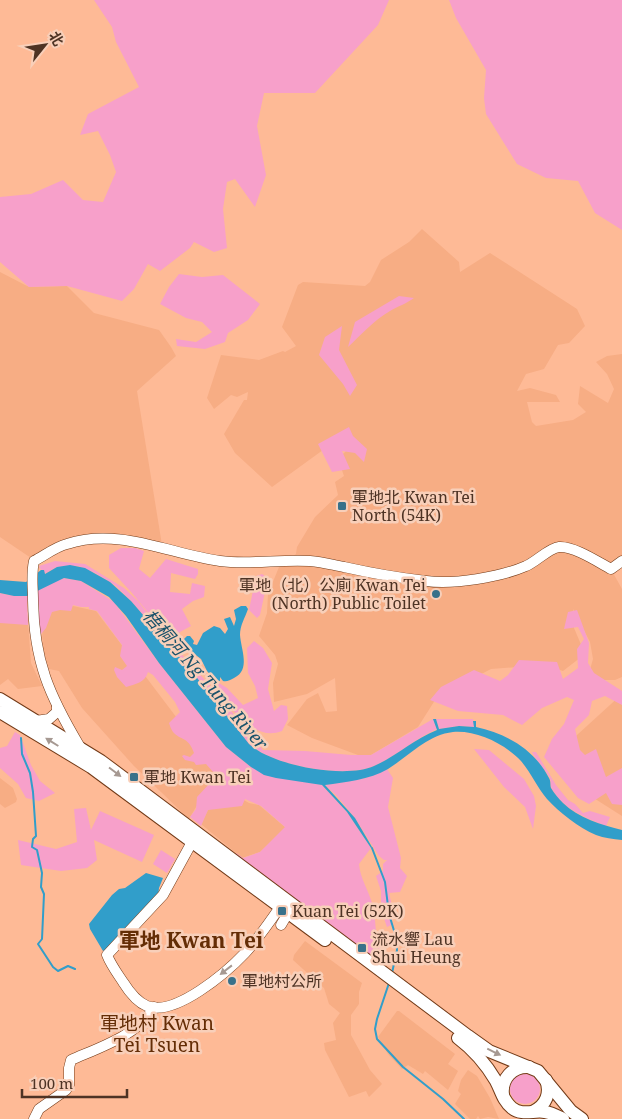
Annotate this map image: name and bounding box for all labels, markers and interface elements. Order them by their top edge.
north arrow [20,20,70,70]
text: 北 [45,27,68,49]
place label: 軍地北 Kwan Tei North (54K) [352,486,475,526]
marker: 軍地北 Kwan Tei North (54K) [336,500,348,512]
place label: 軍地（北）公廁 Kwan Tei (North) Public Toilet [239,574,426,614]
marker: 軍地（北）公廁 Kwan Tei (North) Public Toilet [430,588,442,600]
water label: 梧桐河 Ng Tung River [138,604,274,755]
one-way arrow [45,738,58,747]
place label: 軍地 Kwan Tei [144,766,251,788]
one-way arrow [108,767,122,777]
marker: 軍地 Kwan Tei [128,771,140,783]
place label: Kuan Tei (52K) [292,900,404,922]
marker: Kuan Tei (52K) [276,905,288,917]
district label: 軍地 Kwan Tei [119,926,264,954]
place label: 流水響 Lau Shui Heung [372,928,461,968]
marker: 流水響 Lau Shui Heung [356,942,368,954]
one-way arrow [219,965,232,975]
place label: 軍地村公所 [242,970,322,992]
marker: 軍地村公所 [226,975,238,987]
district label: 軍地村 Kwan Tei Tsuen [100,1010,214,1058]
one-way arrow [486,1048,501,1056]
scale bar [22,1066,128,1098]
text: 100 m [30,1073,73,1093]

